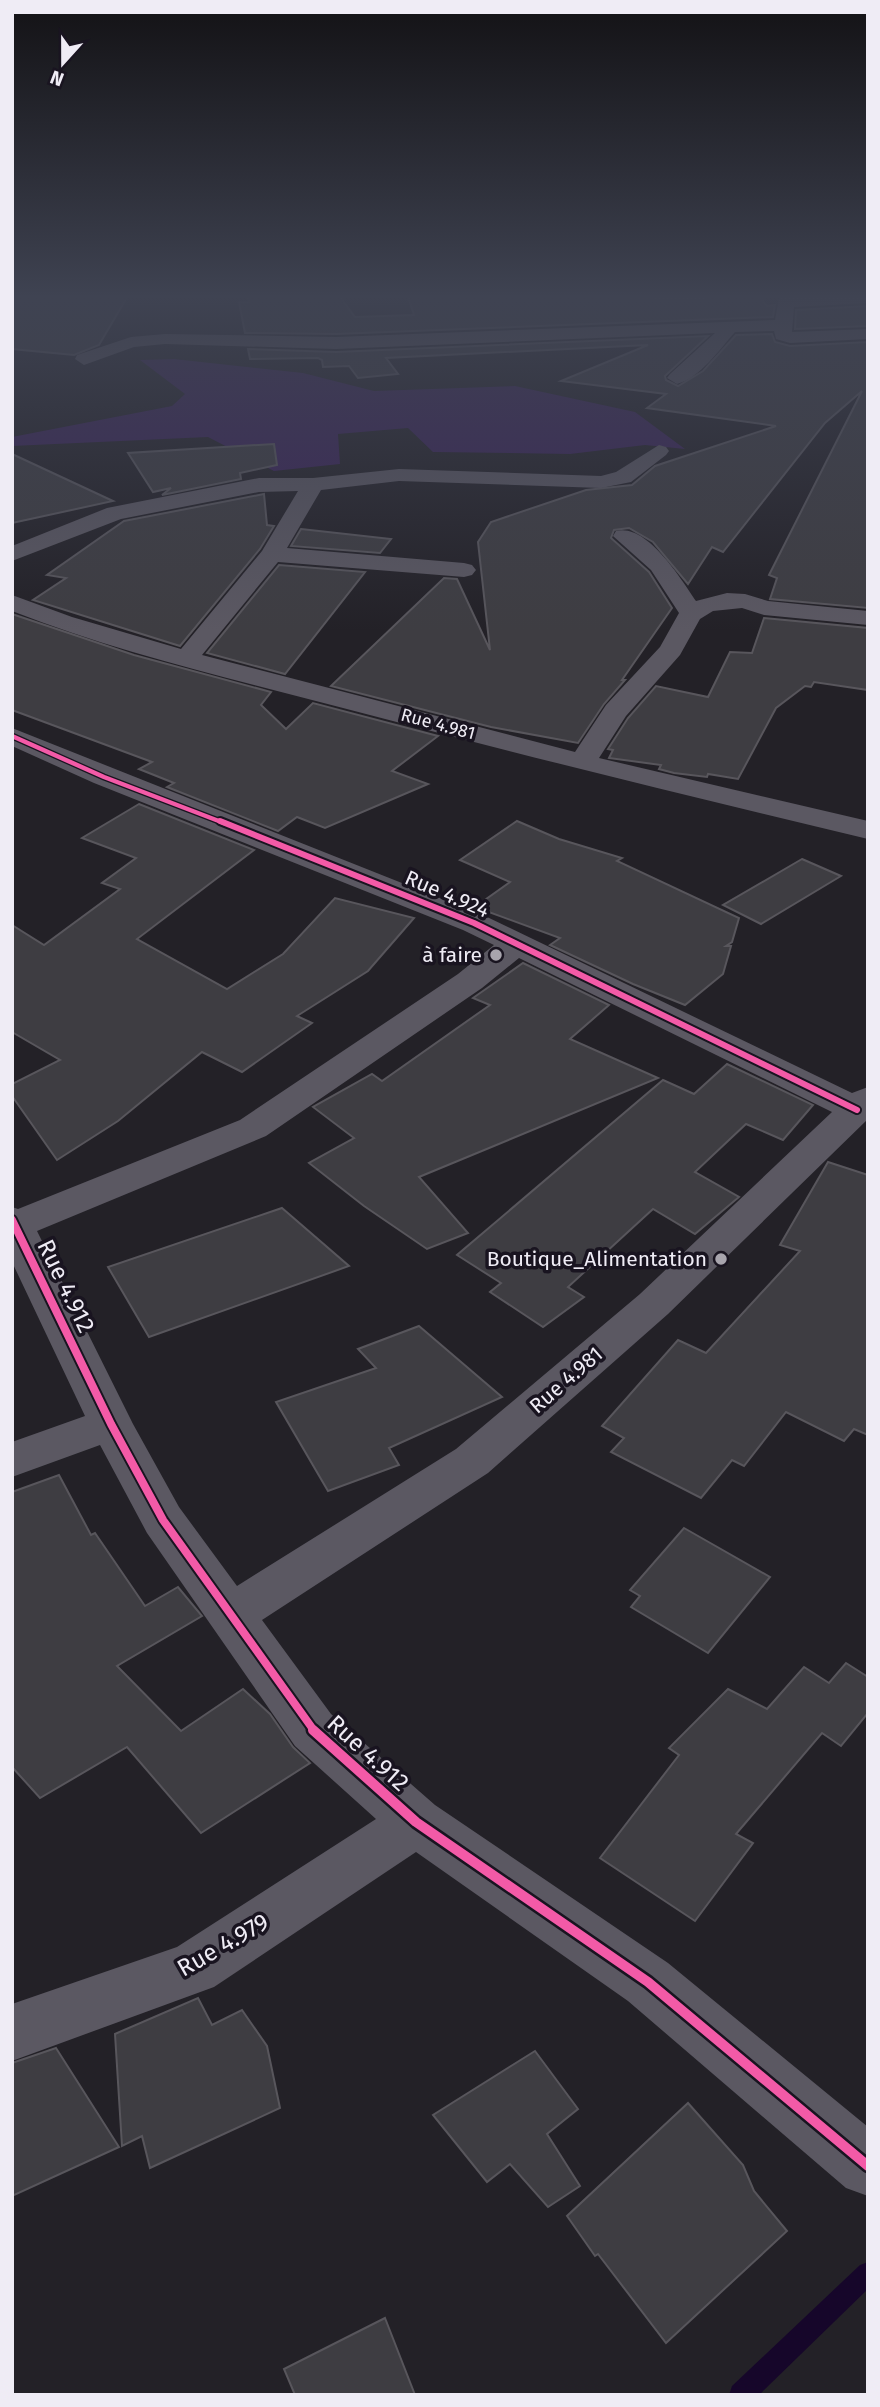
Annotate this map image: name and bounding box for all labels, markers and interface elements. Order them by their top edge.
north arrow [28,28,98,98]
text: N [47,65,67,91]
street label: Rue 4.981 [398,704,478,744]
street label: Rue 4.924 [401,865,493,923]
place label: à faire [422,942,482,968]
marker: à faire [488,947,504,963]
street label: Rue 4.912 [31,1235,101,1337]
place label: Boutique_Alimentation [487,1246,707,1272]
marker: Boutique_Alimentation [713,1251,729,1267]
street label: Rue 4.981 [524,1341,608,1419]
street label: Rue 4.912 [321,1709,415,1797]
street label: Rue 4.979 [172,1908,274,1982]

